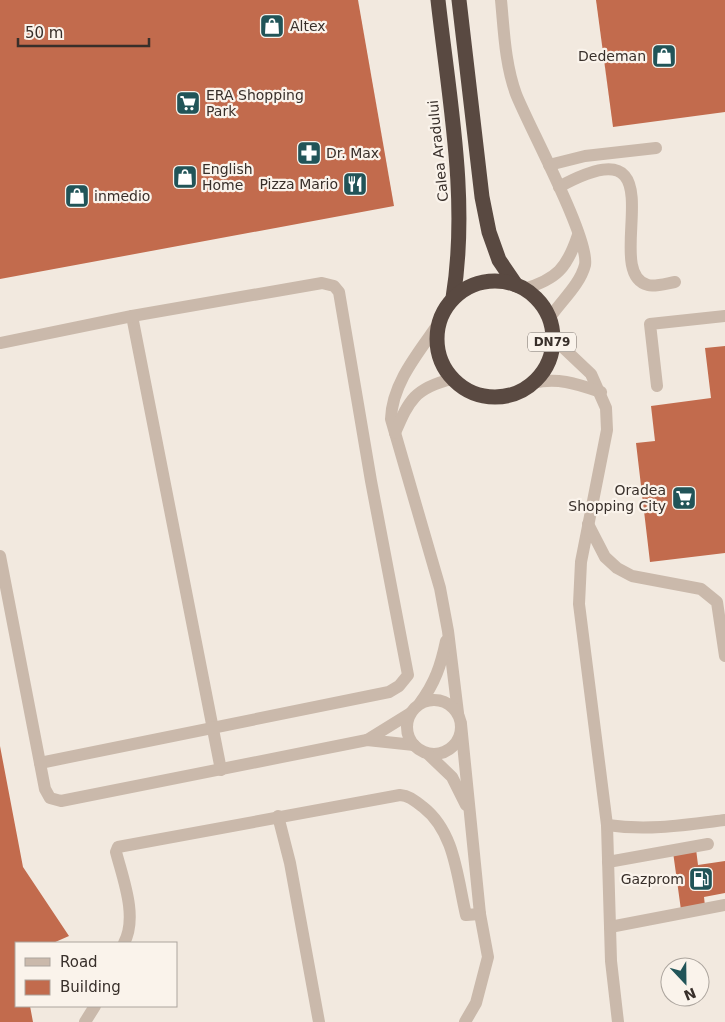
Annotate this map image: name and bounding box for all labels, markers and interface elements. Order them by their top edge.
shop icon: Altex [259,13,285,39]
scale bar [18,15,149,47]
place label: Altex [290,18,326,34]
text: 50 m [25,24,63,42]
shop icon: Dedeman [651,43,677,69]
place label: Dedeman [578,48,646,64]
place label: ERA Shopping Park [206,87,304,119]
supermarket icon: ERA Shopping Park [175,90,201,116]
street label: Calea Aradului [425,99,451,203]
pharmacy icon: Dr. Max [296,140,322,166]
place label: Dr. Max [326,145,379,161]
place label: English Home [202,161,253,193]
shop icon: English Home [172,164,198,190]
restaurant icon: Pizza Mario [342,171,368,197]
place label: Pizza Mario [259,176,338,192]
shop icon: inmedio [64,183,90,209]
place label: inmedio [94,188,150,204]
road number: DN79 [528,332,576,352]
place label: Oradea Shopping City [568,482,666,514]
supermarket icon: Oradea Shopping City [671,485,697,511]
fuel station icon: Gazprom [688,866,714,892]
place label: Gazprom [621,871,684,887]
legend [15,942,178,1007]
text: Road [60,953,98,971]
north arrow [660,957,710,1007]
text: Building [60,978,121,996]
text: N [681,984,698,1004]

